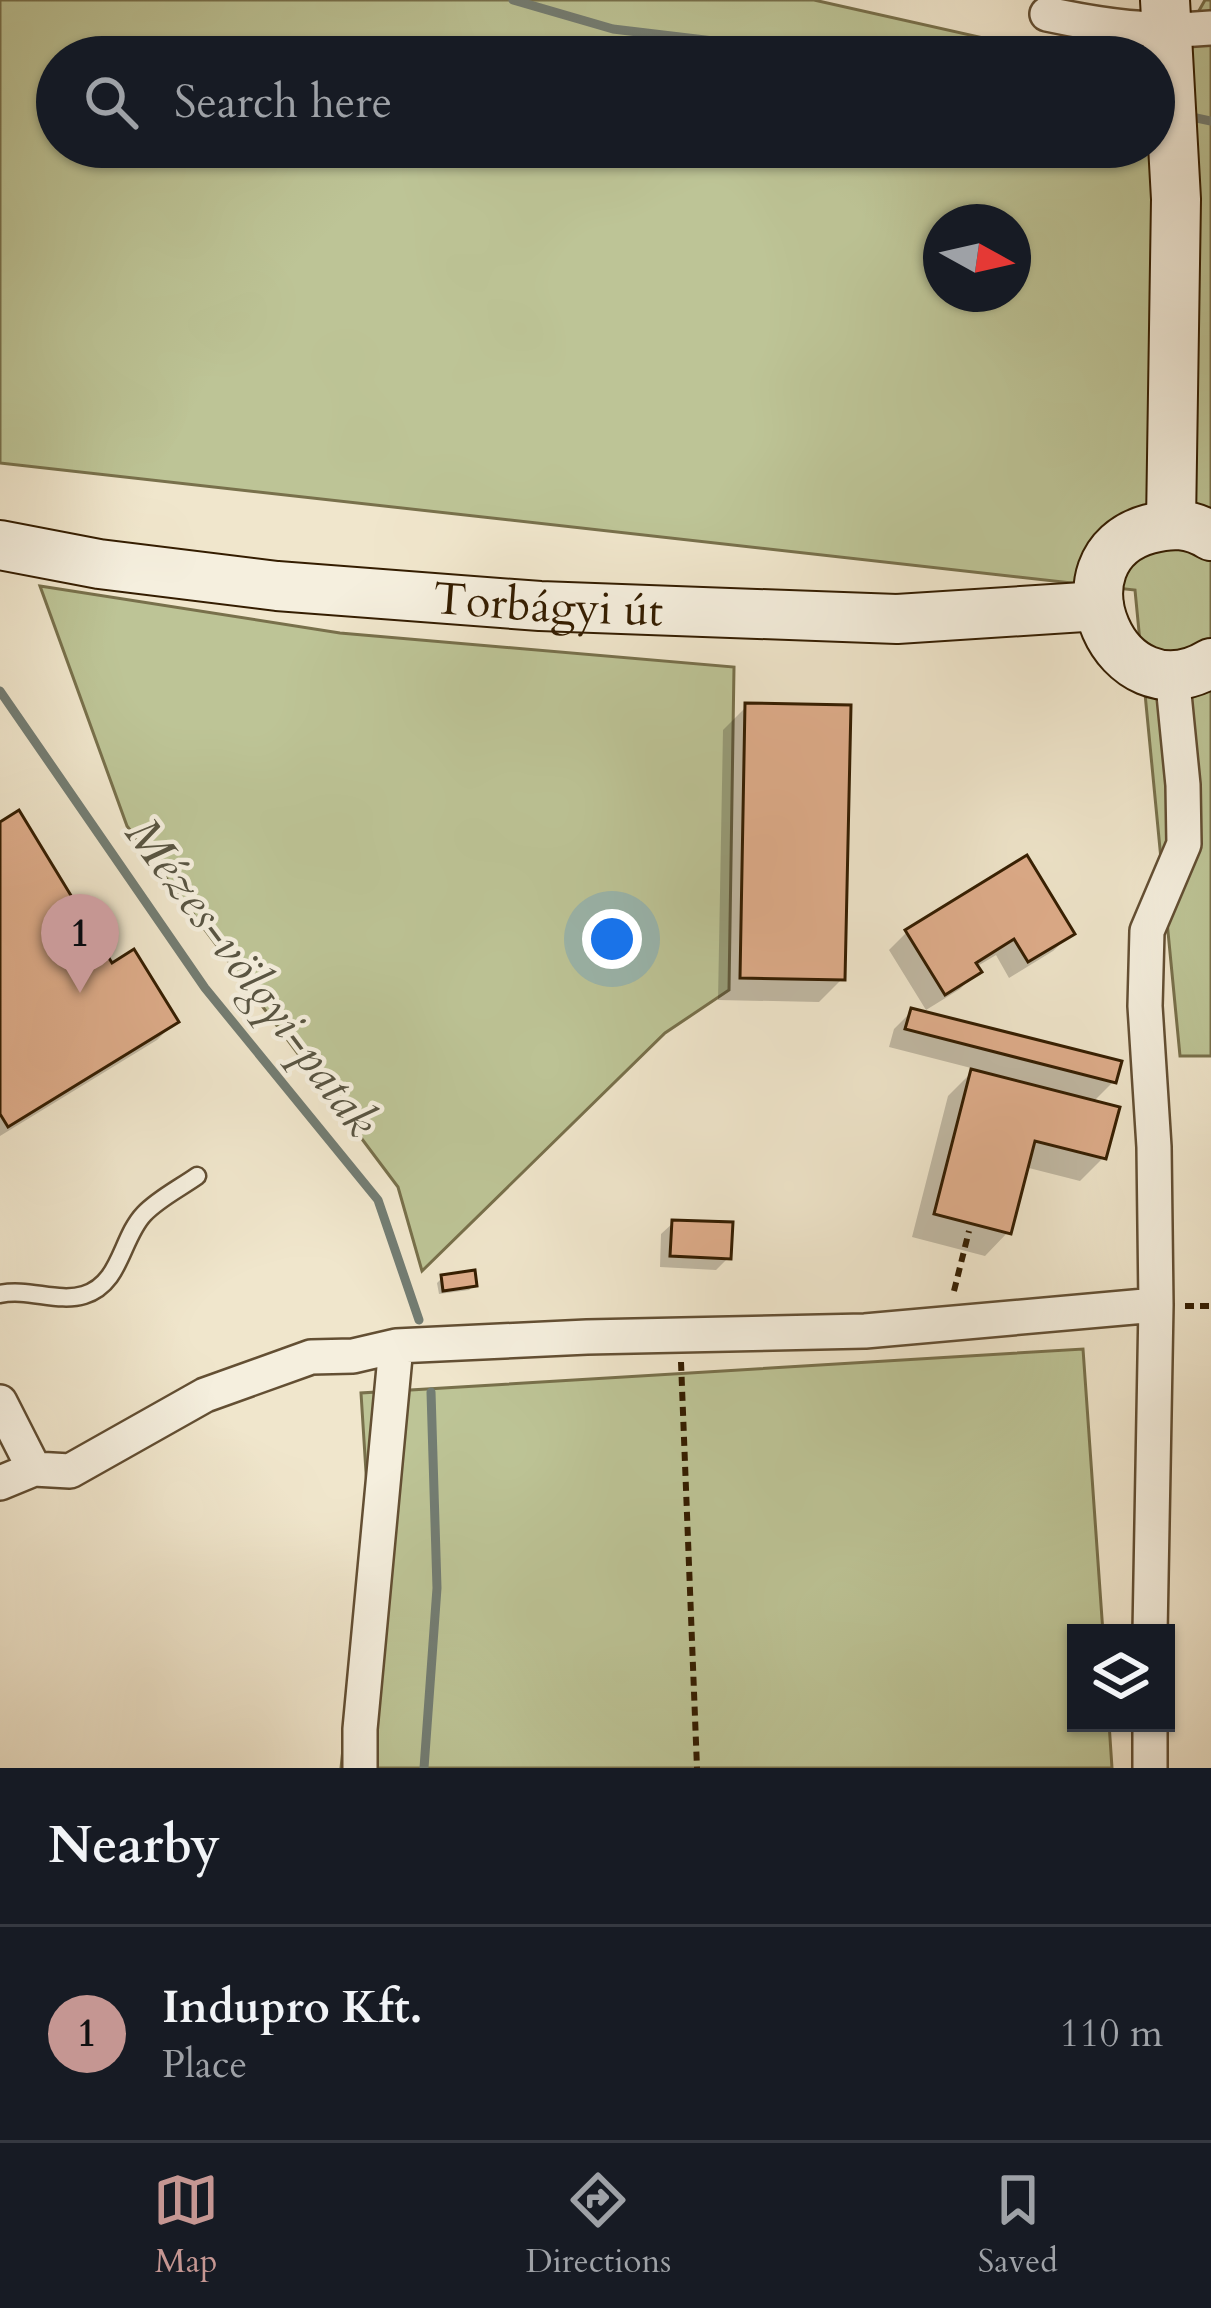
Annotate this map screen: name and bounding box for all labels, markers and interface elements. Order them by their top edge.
search box [36,36,1175,168]
icon: search [78,69,144,135]
text: Search here [174,72,392,133]
north arrow [923,204,1031,312]
street label: Torbágyi út [431,567,664,641]
water label: Mézes-völgyi-patak [110,804,394,1150]
pin: 1 [41,894,119,993]
your location [582,909,642,969]
map controls [1067,1624,1175,1732]
button: layers [1067,1624,1175,1732]
text: Nearby [48,1811,220,1881]
text: Indupro Kft. [162,1977,423,2038]
text: 1 [77,2007,97,2060]
text: 110 m [1060,2007,1163,2060]
text: Place [162,2038,247,2091]
tab: Map [153,2167,219,2284]
tab: Directions [526,2167,671,2284]
tab: Saved [978,2167,1058,2284]

